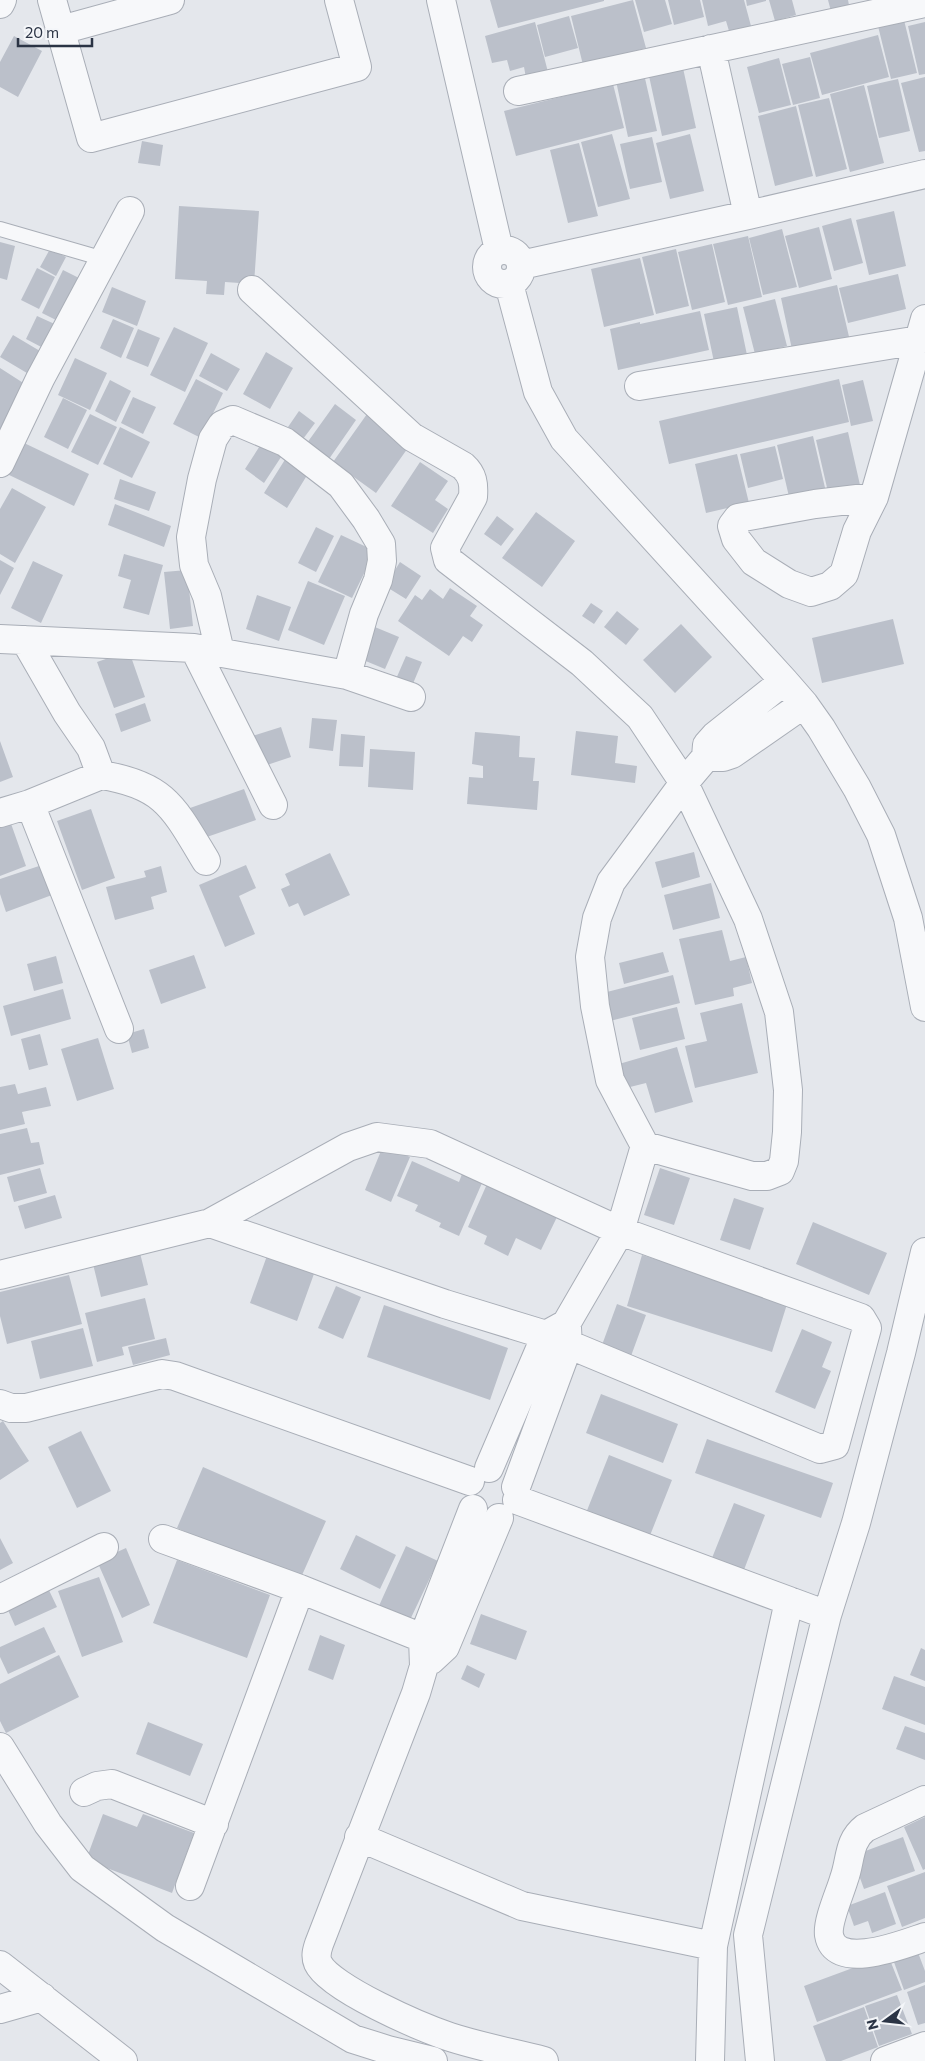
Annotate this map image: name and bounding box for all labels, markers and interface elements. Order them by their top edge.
scale bar [18,15,91,47]
text: 20 m [25,23,59,41]
north arrow [860,1996,910,2046]
text: N [862,2017,882,2032]

